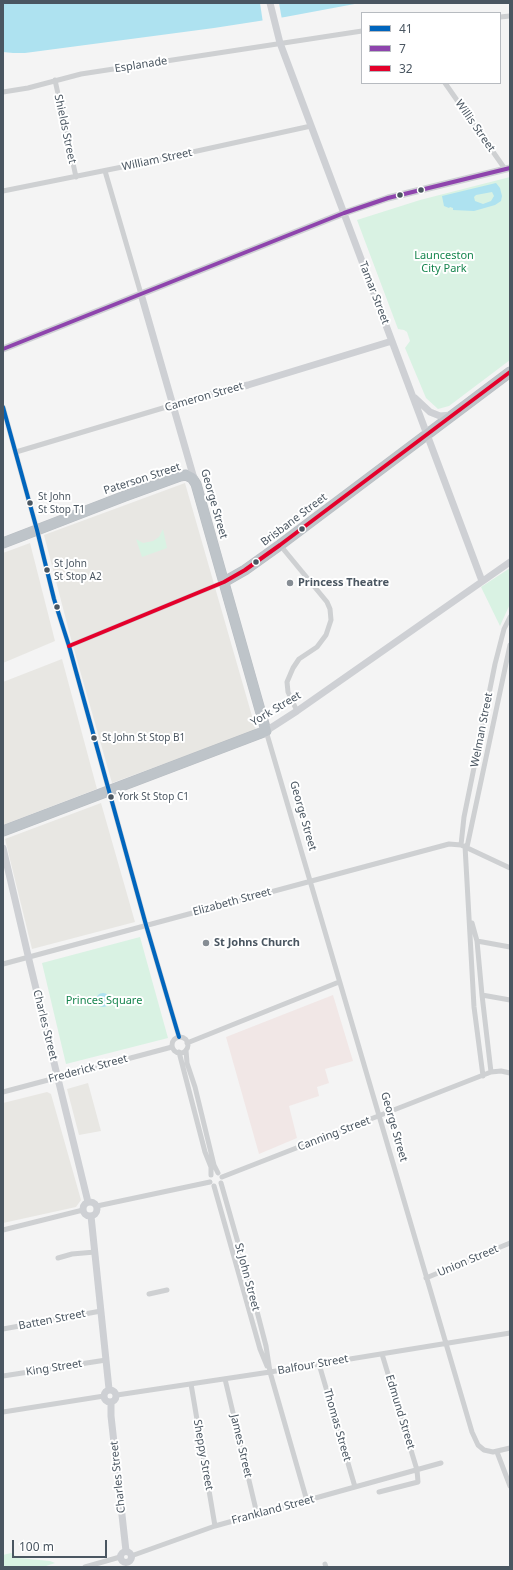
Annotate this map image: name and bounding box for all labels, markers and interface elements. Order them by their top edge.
legend [361,12,501,84]
text: 41 [399,20,413,37]
text: 7 [399,40,406,57]
street label: Esplanade [114,54,168,76]
text: 32 [399,60,413,77]
street label: Shields Street [51,93,79,165]
street label: Willis Street [452,97,498,155]
street label: William Street [121,146,193,174]
unlabelled marker [416,185,426,195]
unlabelled marker [395,190,405,200]
park label: Launceston City Park [414,249,474,275]
street label: Tamar Street [356,260,392,326]
street label: Cameron Street [163,379,245,415]
street label: Paterson Street [102,460,182,498]
street label: George Street [198,468,230,540]
place label: St John St Stop T1 [38,491,85,514]
street label: Brisbane Street [258,491,330,549]
marker: St John St Stop T1 [25,498,35,508]
unlabelled marker [297,524,307,534]
unlabelled marker [251,557,261,567]
place label: St John St Stop A2 [54,558,102,582]
marker: St John St Stop A2 [42,565,52,575]
place label: Princess Theatre [298,576,389,590]
marker: Princess Theatre [285,578,295,588]
unlabelled marker [52,602,62,612]
street label: York Street [248,689,304,729]
street label: Welman Street [468,691,496,769]
place label: St John St Stop B1 [102,732,185,744]
marker: St John St Stop B1 [89,733,99,743]
street label: George Street [287,780,319,852]
place label: York St Stop C1 [118,791,189,803]
marker: York St Stop C1 [106,792,116,802]
street label: Elizabeth Street [191,885,273,919]
place label: St Johns Church [214,936,300,950]
marker: St Johns Church [201,938,211,948]
street label: Charles Street [30,988,60,1062]
park label: Princes Square [66,994,142,1008]
street label: Frederick Street [47,1052,129,1086]
street label: George Street [378,1091,410,1163]
street label: Canning Street [296,1114,372,1154]
street label: St John Street [232,1242,262,1312]
street label: Union Street [436,1242,500,1280]
street label: Batten Street [17,1307,87,1333]
street label: Balfour Street [277,1352,349,1378]
street label: King Street [25,1357,83,1379]
street label: Edmund Street [382,1373,418,1451]
street label: Thomas Street [320,1387,354,1463]
street label: James Street [227,1413,255,1479]
street label: Sheppy Street [190,1419,216,1491]
street label: Charles Street [108,1440,128,1514]
street label: Frankland Street [230,1493,316,1527]
scale bar [14,1532,109,1558]
text: 100 m [19,1538,54,1555]

